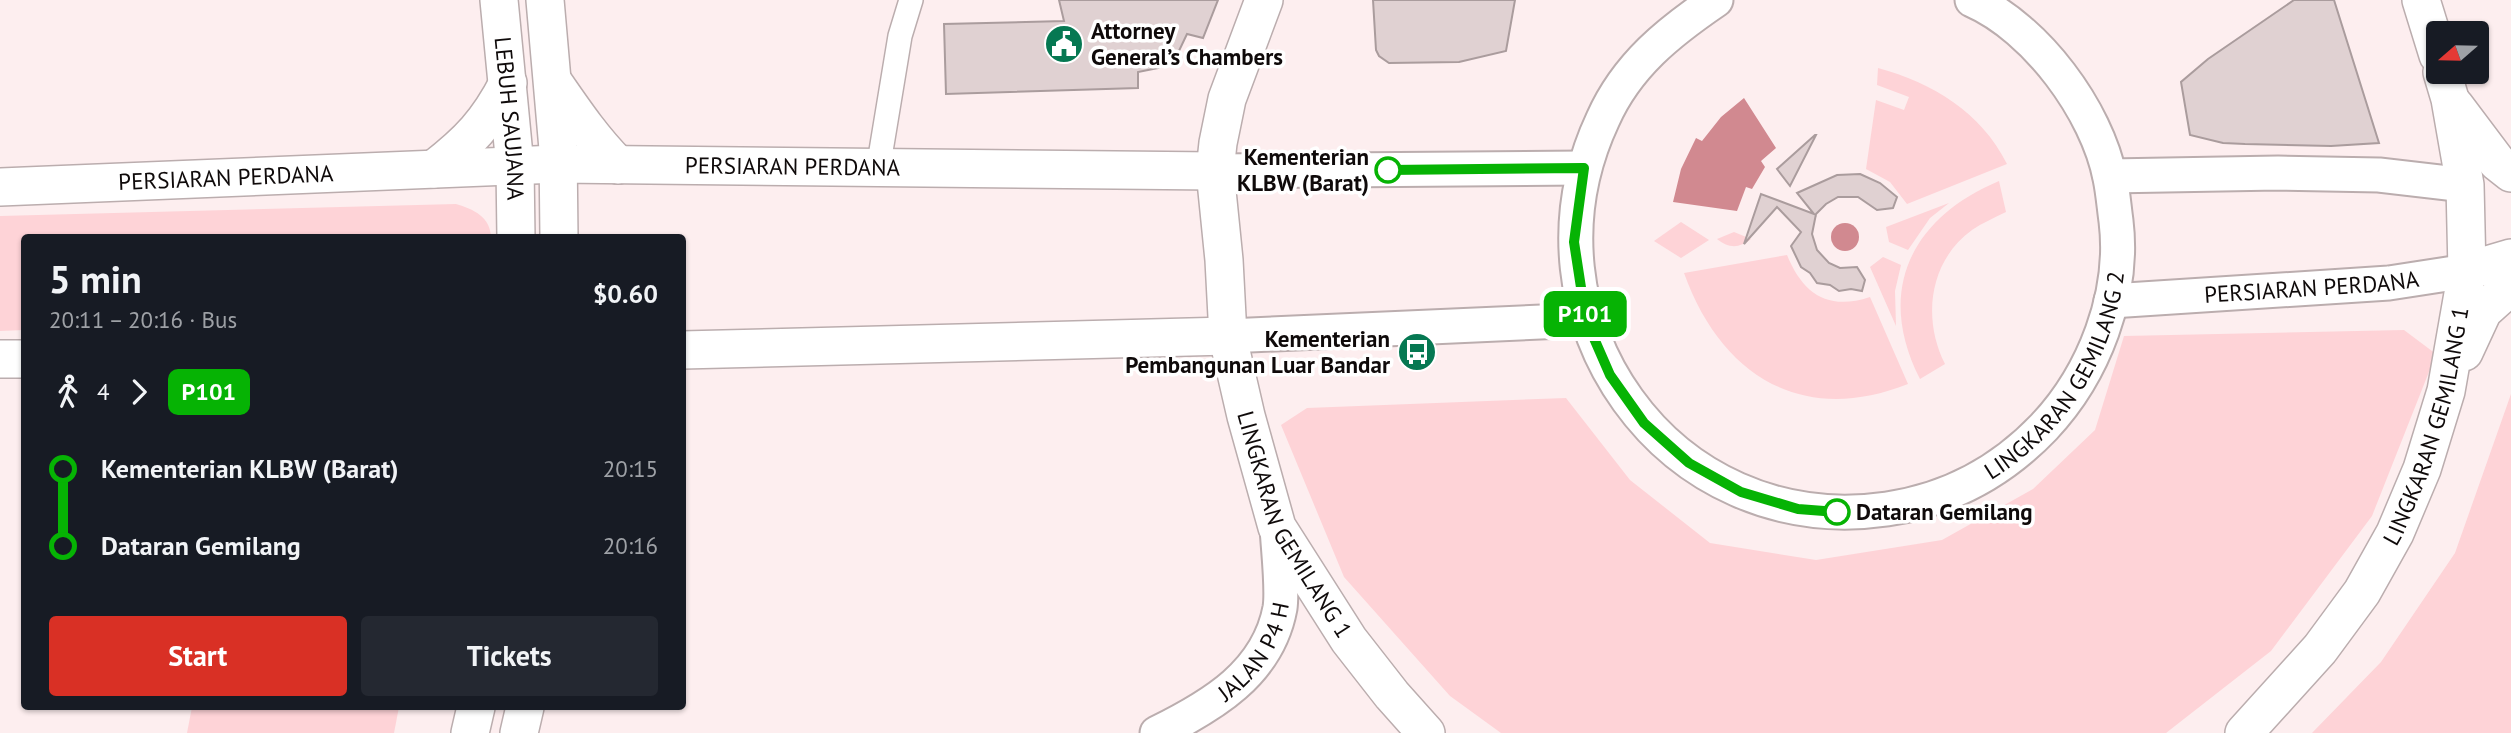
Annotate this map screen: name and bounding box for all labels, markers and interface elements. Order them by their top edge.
place label: Attorney General’s Chambers [1091,16,1283,71]
north arrow [2426,21,2488,84]
map controls [2426,21,2489,84]
public building icon: Attorney General’s Chambers [1043,23,1085,65]
street label: LEBUH SAUJANA [489,35,530,201]
place label: Kementerian KLBW (Barat) [1237,142,1369,197]
street label: PERSIARAN PERDANA [685,150,901,182]
marker: Kementerian KLBW (Barat) [1375,157,1401,183]
street label: PERSIARAN PERDANA [118,158,334,196]
text: 5 min [49,254,142,303]
street label: PERSIARAN PERDANA [2203,264,2421,309]
street label: LINGKARAN GEMILANG 2 [1979,269,2130,485]
text: $0.60 [593,277,658,310]
line badge: P101 [1536,291,1634,337]
text: P101 [1558,298,1612,329]
street label: LINGKARAN GEMILANG 1 [2376,304,2475,550]
text: 20:11 – 20:16 · Bus [49,305,237,334]
place label: Kementerian Pembangunan Luar Bandar [1125,324,1391,379]
bus stop icon: Kementerian Pembangunan Luar Bandar [1396,331,1438,373]
icon: walk [49,373,87,411]
icon: forward [120,373,158,411]
text: P101 [182,376,236,407]
text: 4 [97,377,110,406]
street label: LINGKARAN GEMILANG 1 [1231,408,1359,643]
text: Kementerian KLBW (Barat) [101,452,399,485]
text: 20:15 [603,454,658,483]
place label: Dataran Gemilang [1856,497,2033,526]
marker: Dataran Gemilang [1824,499,1850,525]
text: Dataran Gemilang [101,529,301,562]
text: 20:16 [603,531,658,560]
street label: JALAN P4 H [1211,600,1295,708]
button: Start [49,616,347,696]
button: Tickets [361,616,658,696]

